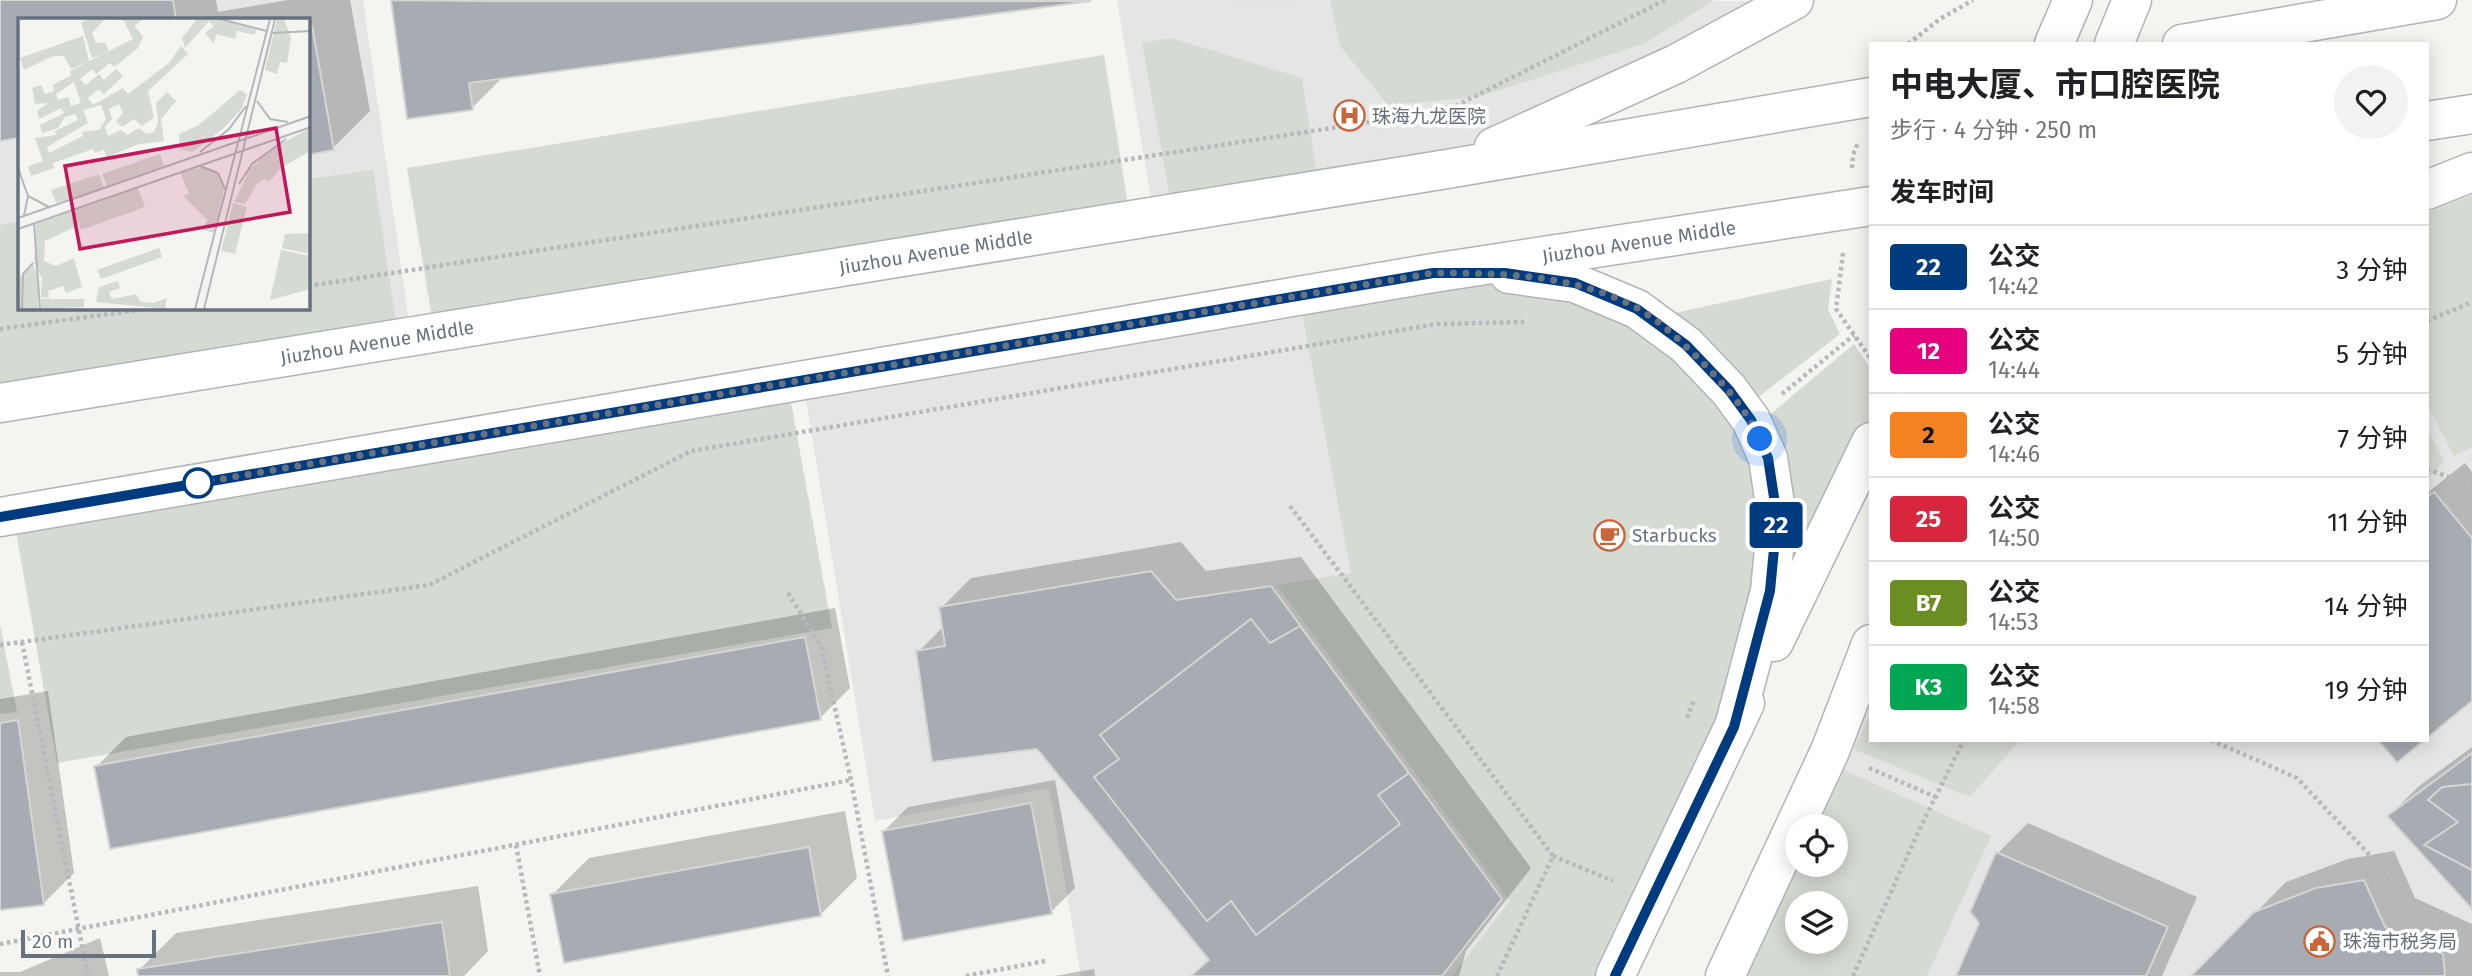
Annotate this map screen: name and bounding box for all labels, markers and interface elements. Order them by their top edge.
inset map [18,18,310,310]
text: 中电大厦、市口腔医院 [1890,65,2220,105]
button: heart [2334,65,2408,139]
hospital icon: 珠海九龙医院 [1332,99,1366,133]
place label: 珠海九龙医院 [1372,105,1486,128]
text: 步行 · 4 分钟 · 250 m [1890,116,2097,144]
text: 发车时间 [1890,177,1994,208]
street label: Jiuzhou Avenue Middle [1540,215,1737,268]
street label: Jiuzhou Avenue Middle [837,225,1034,279]
text: 公交 [1988,241,2040,272]
text: 22 [1916,253,1941,281]
text: 3 分钟 [2336,255,2408,286]
text: 14:42 [1988,272,2039,300]
street label: Jiuzhou Avenue Middle [279,315,476,369]
text: 公交 [1988,325,2040,356]
text: 12 [1917,337,1940,365]
text: 5 分钟 [2336,339,2408,370]
text: 14:44 [1988,356,2040,384]
text: 公交 [1988,409,2040,440]
your location [1742,421,1777,456]
text: 2 [1922,421,1935,449]
text: 7 分钟 [2338,423,2408,454]
text: 14:46 [1988,440,2040,468]
unlabelled marker [183,468,213,498]
text: 公交 [1988,493,2040,524]
line badge: 22 [1744,502,1808,548]
text: 25 [1916,505,1941,533]
text: 11 分钟 [2327,507,2408,538]
text: 22 [1764,511,1788,539]
cafe icon: Starbucks [1592,518,1626,552]
place label: Starbucks [1632,524,1717,547]
text: 14:50 [1988,524,2040,552]
text: 公交 [1988,577,2040,608]
text: B7 [1916,589,1941,617]
text: 14 分钟 [2324,591,2408,622]
text: 14:53 [1988,608,2039,636]
text: 公交 [1988,661,2040,692]
text: K3 [1915,673,1942,701]
text: 19 分钟 [2324,675,2408,706]
text: 14:58 [1988,692,2040,720]
map controls [1785,814,1848,954]
button: locate [1785,814,1848,877]
button: layers [1785,891,1848,954]
public building icon: 珠海市税务局 [2303,924,2337,958]
scale bar [21,927,156,959]
text: 20 m [32,930,73,953]
place label: 珠海市税务局 [2343,930,2457,953]

